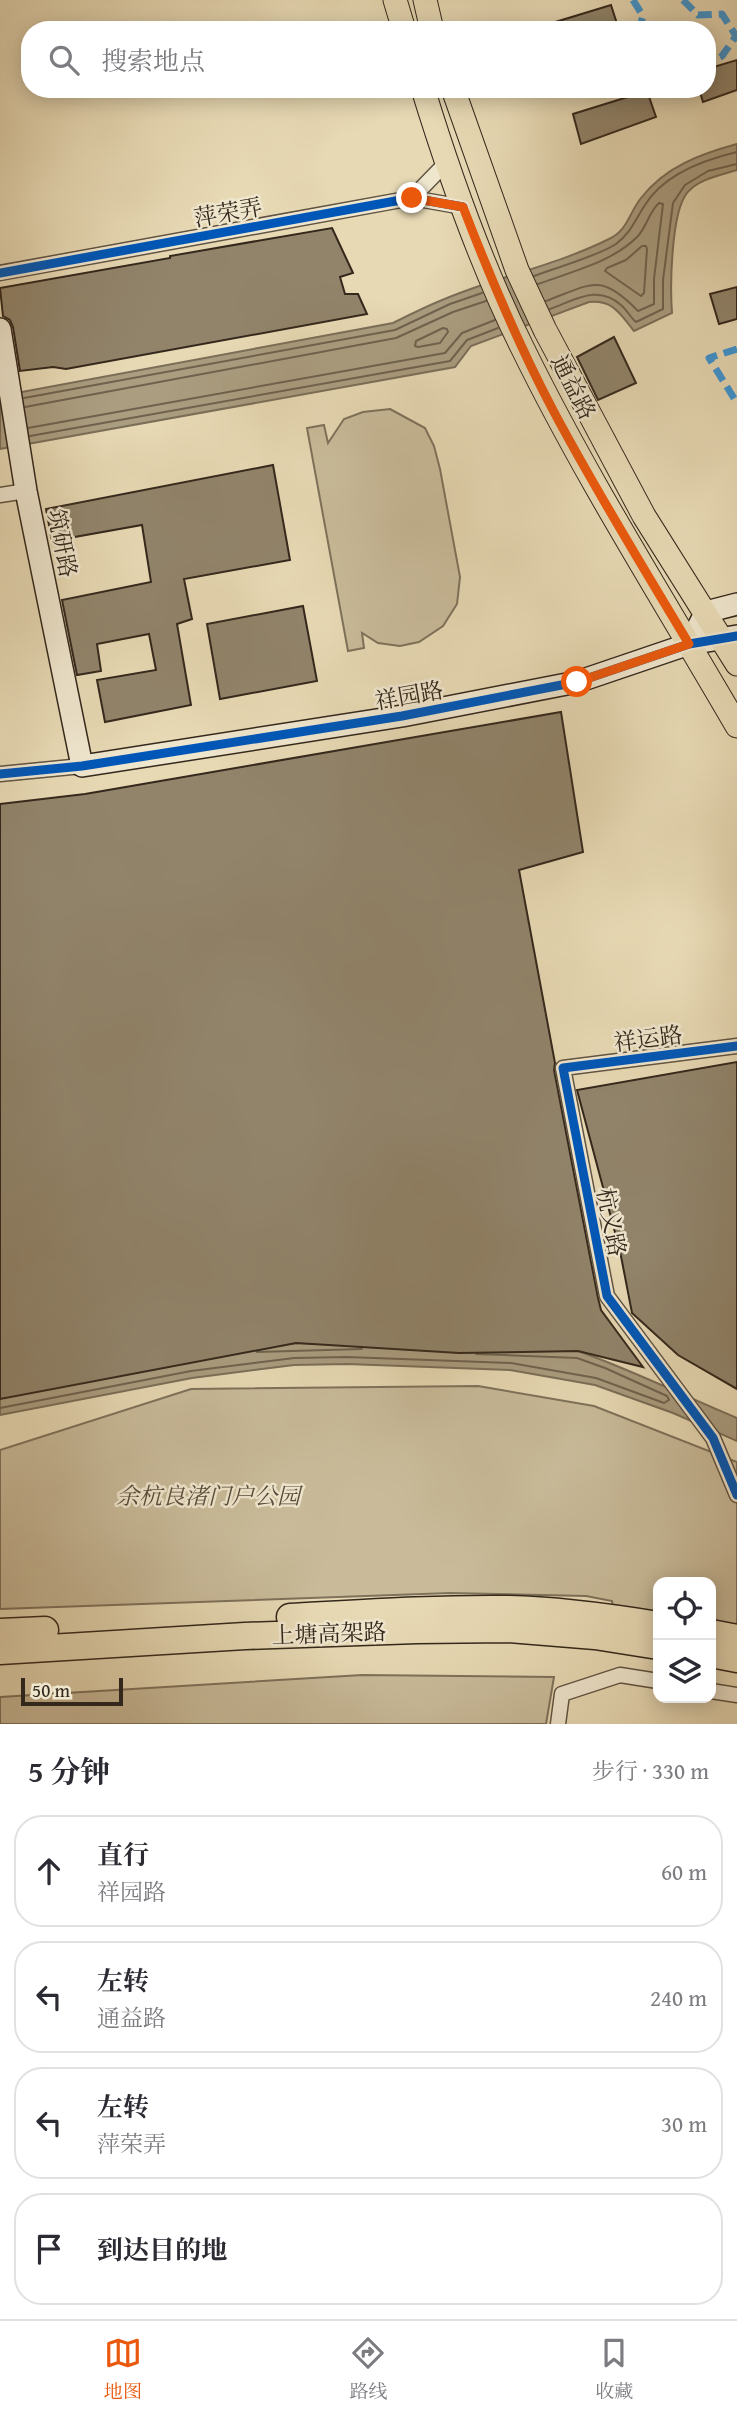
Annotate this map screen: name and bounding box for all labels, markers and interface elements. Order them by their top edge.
search box [21,21,716,98]
icon: search [45,41,83,79]
text: 搜索地点 [101,41,205,80]
route end [396,182,427,213]
street label: 萍荣弄 [191,190,265,234]
street label: 通益路 [544,349,604,425]
street label: 筑研路 [40,506,86,580]
route start [561,666,592,697]
street label: 祥园路 [372,673,446,717]
street label: 祥运路 [612,1017,684,1059]
street label: 杭义路 [589,1185,635,1259]
park label: 余杭良渚门户公园 [116,1479,304,1512]
map controls [653,1577,716,1703]
button: locate [653,1577,716,1640]
street label: 上塘高架路 [271,1615,387,1651]
button: layers [653,1640,716,1703]
scale bar [21,1675,122,1707]
text: 50 m [32,1676,70,1704]
text: 5 分钟 [28,1749,110,1793]
text: 步行 · 330 m [592,1754,709,1787]
text: 直行 [97,1835,149,1874]
icon: ahead [30,1852,68,1890]
text: 60 m [661,1855,707,1888]
text: 祥园路 [97,1875,166,1908]
text: 左转 [97,1961,149,2000]
icon: left [30,1978,68,2016]
text: 240 m [650,1981,707,2014]
text: 通益路 [97,2001,166,2034]
text: 左转 [97,2087,149,2126]
icon: left [30,2104,68,2142]
text: 30 m [661,2107,707,2140]
text: 萍荣弄 [97,2127,166,2160]
icon: arrive [30,2230,68,2268]
text: 到达目的地 [97,2230,227,2269]
tab: 地图 [104,2334,142,2405]
tab: 路线 [349,2334,387,2405]
tab: 收藏 [595,2334,633,2405]

